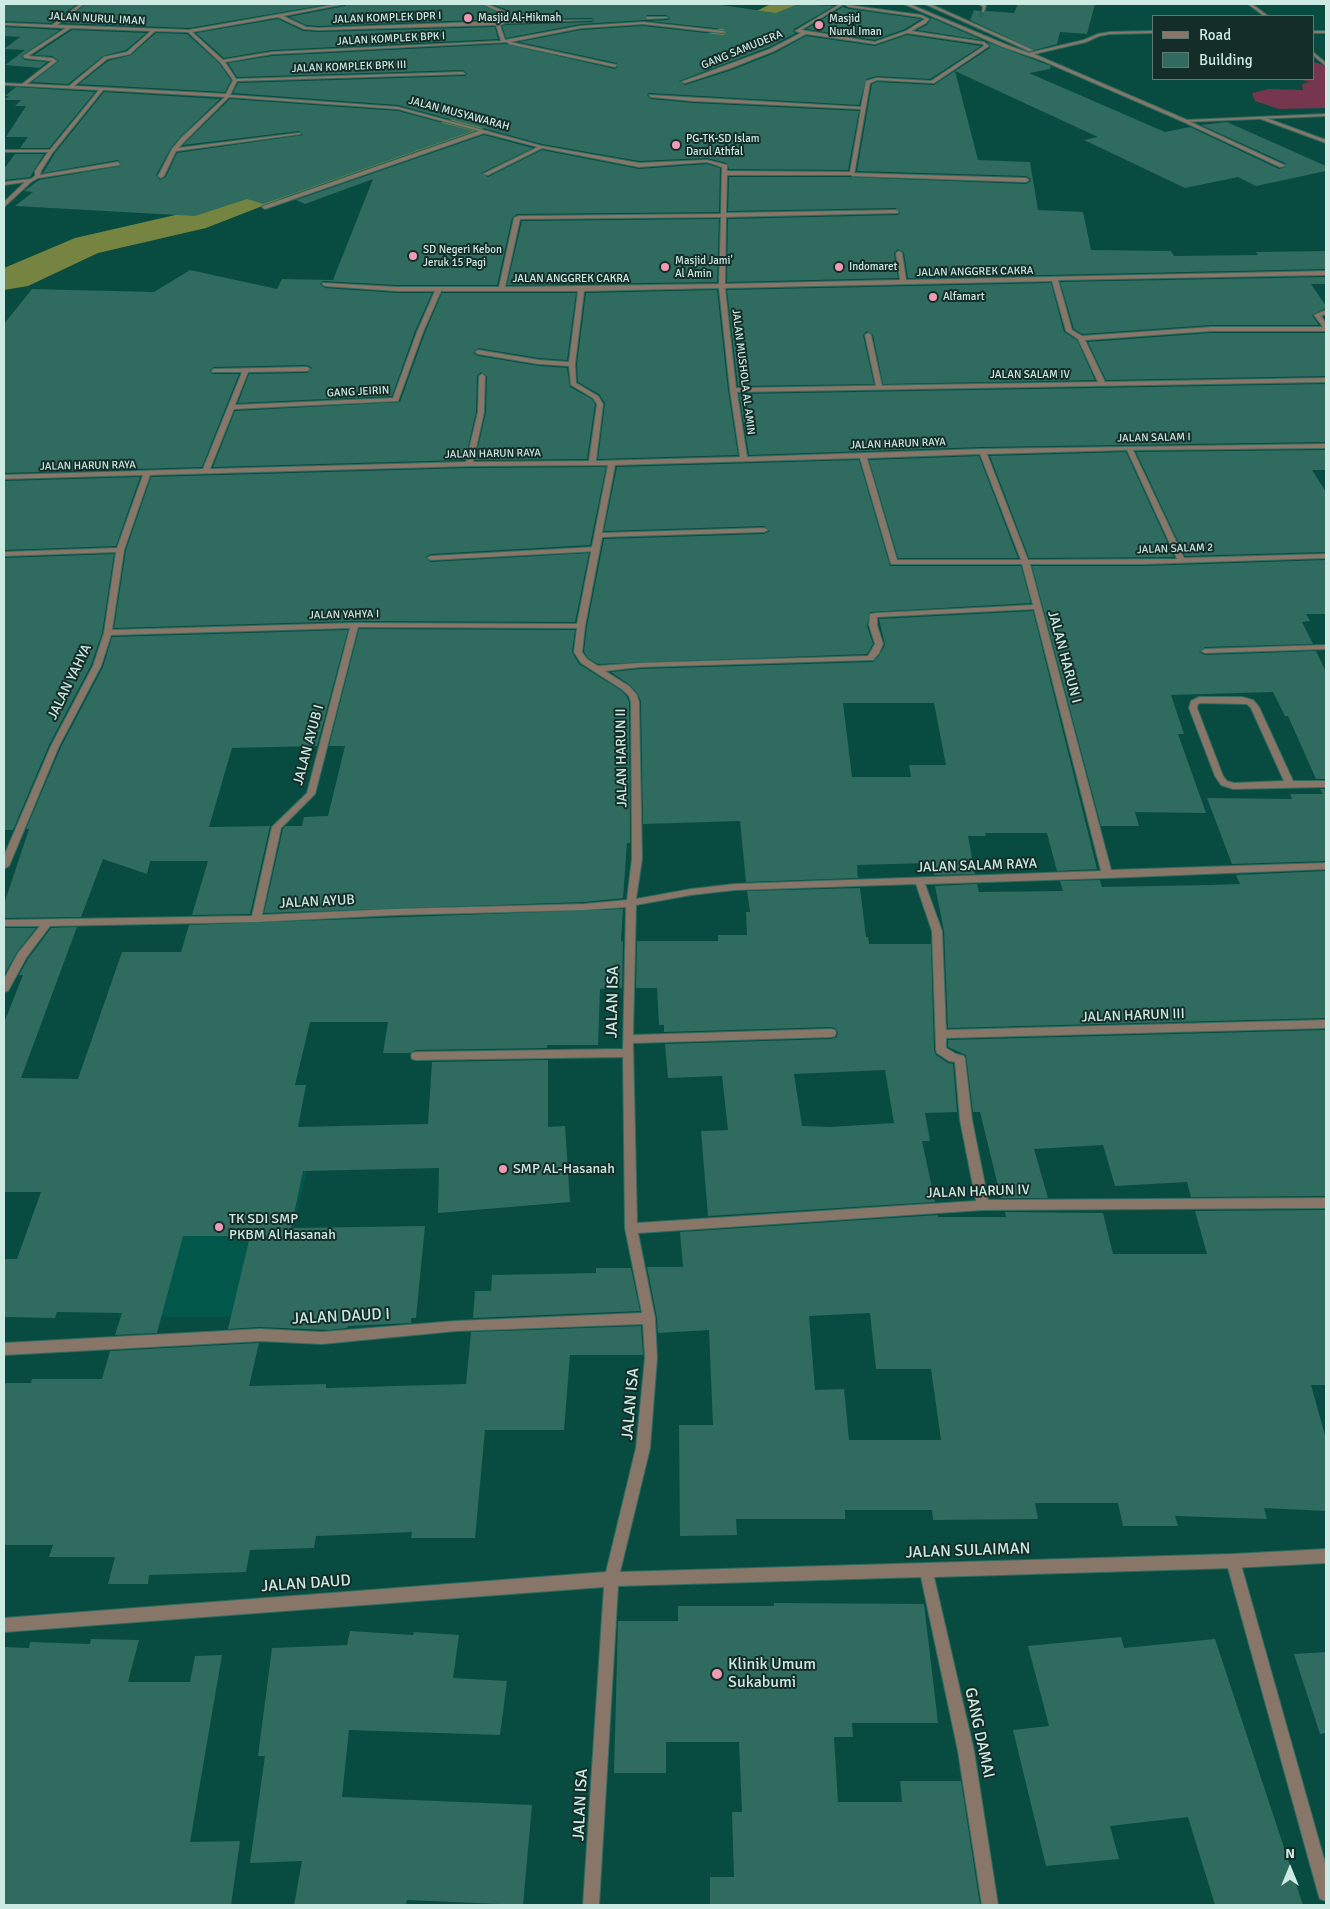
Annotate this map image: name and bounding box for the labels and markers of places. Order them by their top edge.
place label: Masjid Al-Hikmah [478,11,561,25]
marker: Masjid Al-Hikmah [462,12,474,24]
place label: Masjid Nurul Iman [829,12,882,38]
marker: Masjid Nurul Iman [813,19,825,31]
place label: PG-TK-SD Islam Darul Athfal [686,132,760,158]
marker: PG-TK-SD Islam Darul Athfal [670,139,682,151]
place label: SD Negeri Kebon Jeruk 15 Pagi [423,243,502,269]
marker: SD Negeri Kebon Jeruk 15 Pagi [407,250,419,262]
place label: Masjid Jami' Al Amin [675,254,733,280]
place label: Indomaret [849,260,897,274]
marker: Masjid Jami' Al Amin [659,261,671,273]
marker: Indomaret [833,261,845,273]
place label: Alfamart [943,290,985,304]
marker: Alfamart [927,291,939,303]
place label: SMP AL-Hasanah [513,1161,615,1177]
marker: SMP AL-Hasanah [497,1163,509,1175]
place label: TK SDI SMP PKBM Al Hasanah [229,1211,336,1244]
marker: TK SDI SMP PKBM Al Hasanah [213,1221,225,1233]
place label: Klinik Umum Sukabumi [728,1655,816,1693]
marker: Klinik Umum Sukabumi [710,1667,724,1681]

